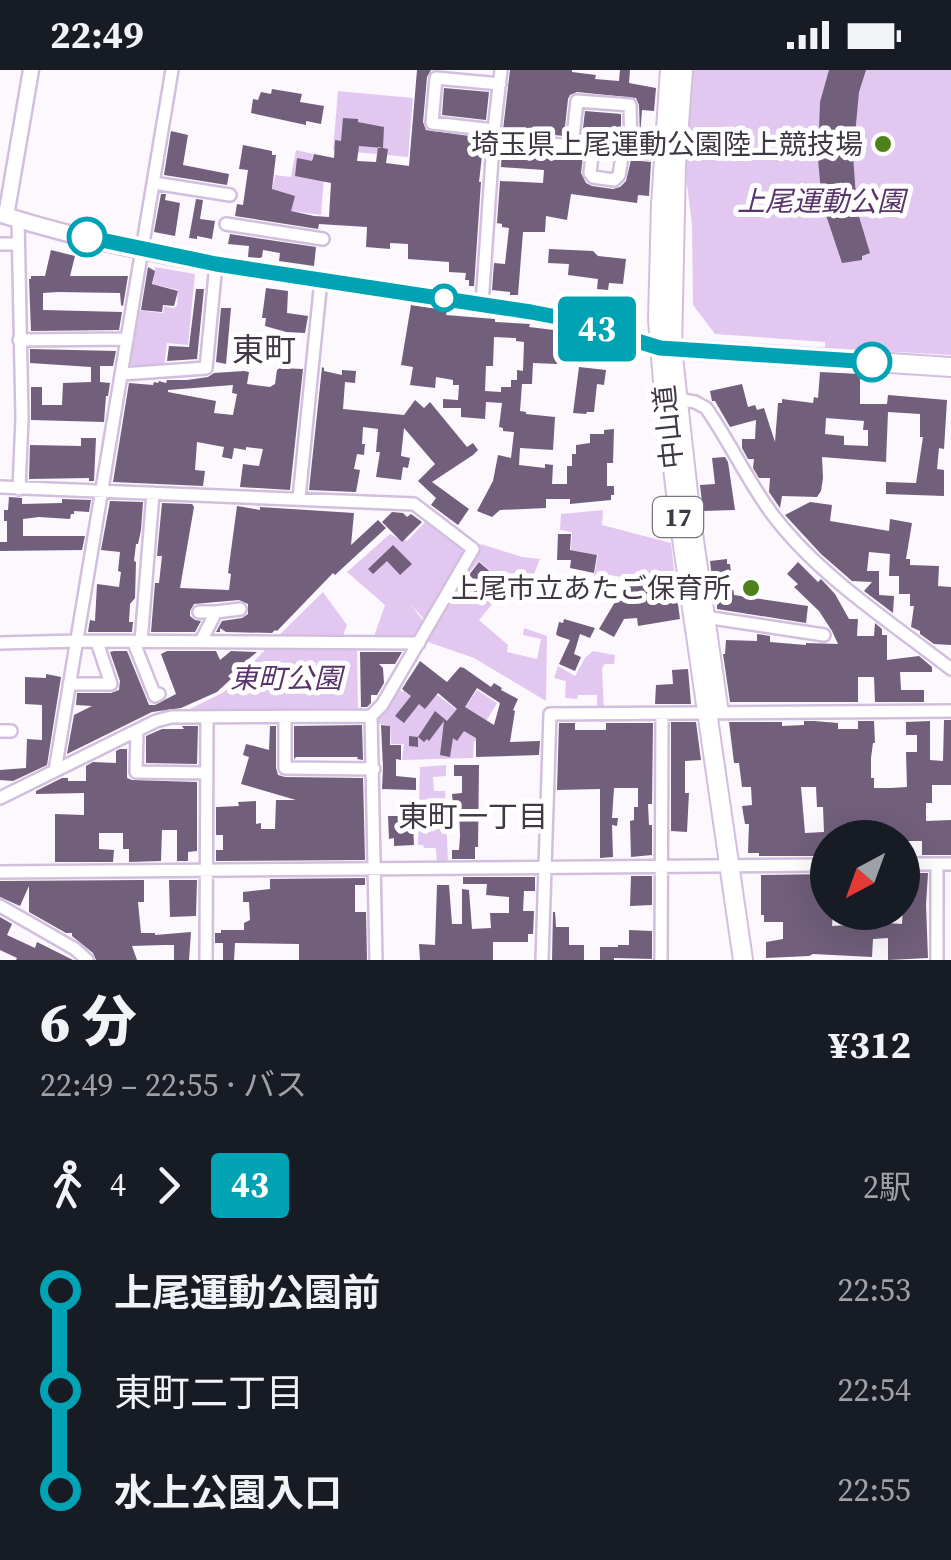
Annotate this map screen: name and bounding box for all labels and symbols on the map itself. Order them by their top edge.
place label: 埼玉県上尾運動公園陸上競技場 [471,125,863,163]
marker: 埼玉県上尾運動公園陸上競技場 [872,133,894,155]
park label: 上尾運動公園 [737,182,909,220]
unlabelled marker [68,218,106,256]
unlabelled marker [431,285,457,311]
line badge: 43 [552,296,642,362]
district label: 東町 [232,328,296,372]
unlabelled marker [853,343,891,381]
street label: 中山道 [645,383,691,471]
road number: 17 [653,497,703,537]
place label: 上尾市立あたご保育所 [451,569,731,607]
marker: 上尾市立あたご保育所 [740,577,762,599]
park label: 東町公園 [230,659,346,697]
district label: 東町一丁目 [398,796,548,837]
north arrow [810,820,920,930]

